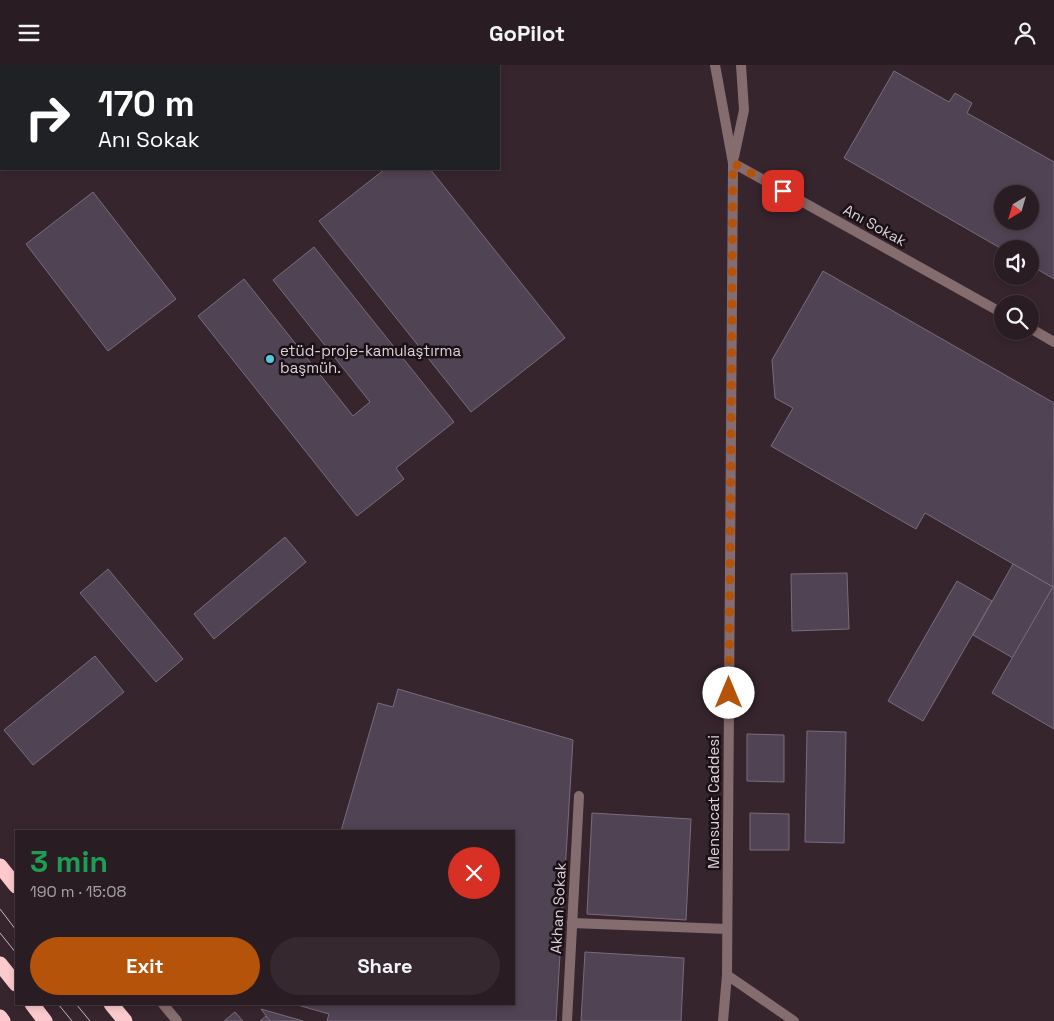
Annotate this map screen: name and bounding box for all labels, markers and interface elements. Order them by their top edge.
icon: menu [15,19,43,47]
text: GoPilot [489,19,565,47]
icon: person [1011,19,1039,47]
text: 170 m [98,82,195,126]
icon: right [15,85,80,150]
text: Anı Sokak [98,125,200,153]
pin [762,170,804,212]
icon: arrive [769,177,797,205]
north arrow [994,185,1039,230]
map controls [994,185,1039,340]
street label: Anı Sokak [840,200,910,250]
button: sound [994,240,1039,285]
button: search [994,295,1039,340]
place label: etüd-proje-kamulaştırma başmüh. [280,341,461,377]
marker: etüd-proje-kamulaştırma başmüh. [264,353,276,365]
position arrow [702,666,754,718]
street label: Mensucat Caddesi [704,735,723,869]
text: 3 min [30,842,108,881]
button: close [448,847,500,899]
street label: Akhan Sokak [546,862,570,954]
text: 190 m · 15:08 [30,881,126,902]
button: Exit [30,937,260,995]
button: Share [270,937,500,995]

